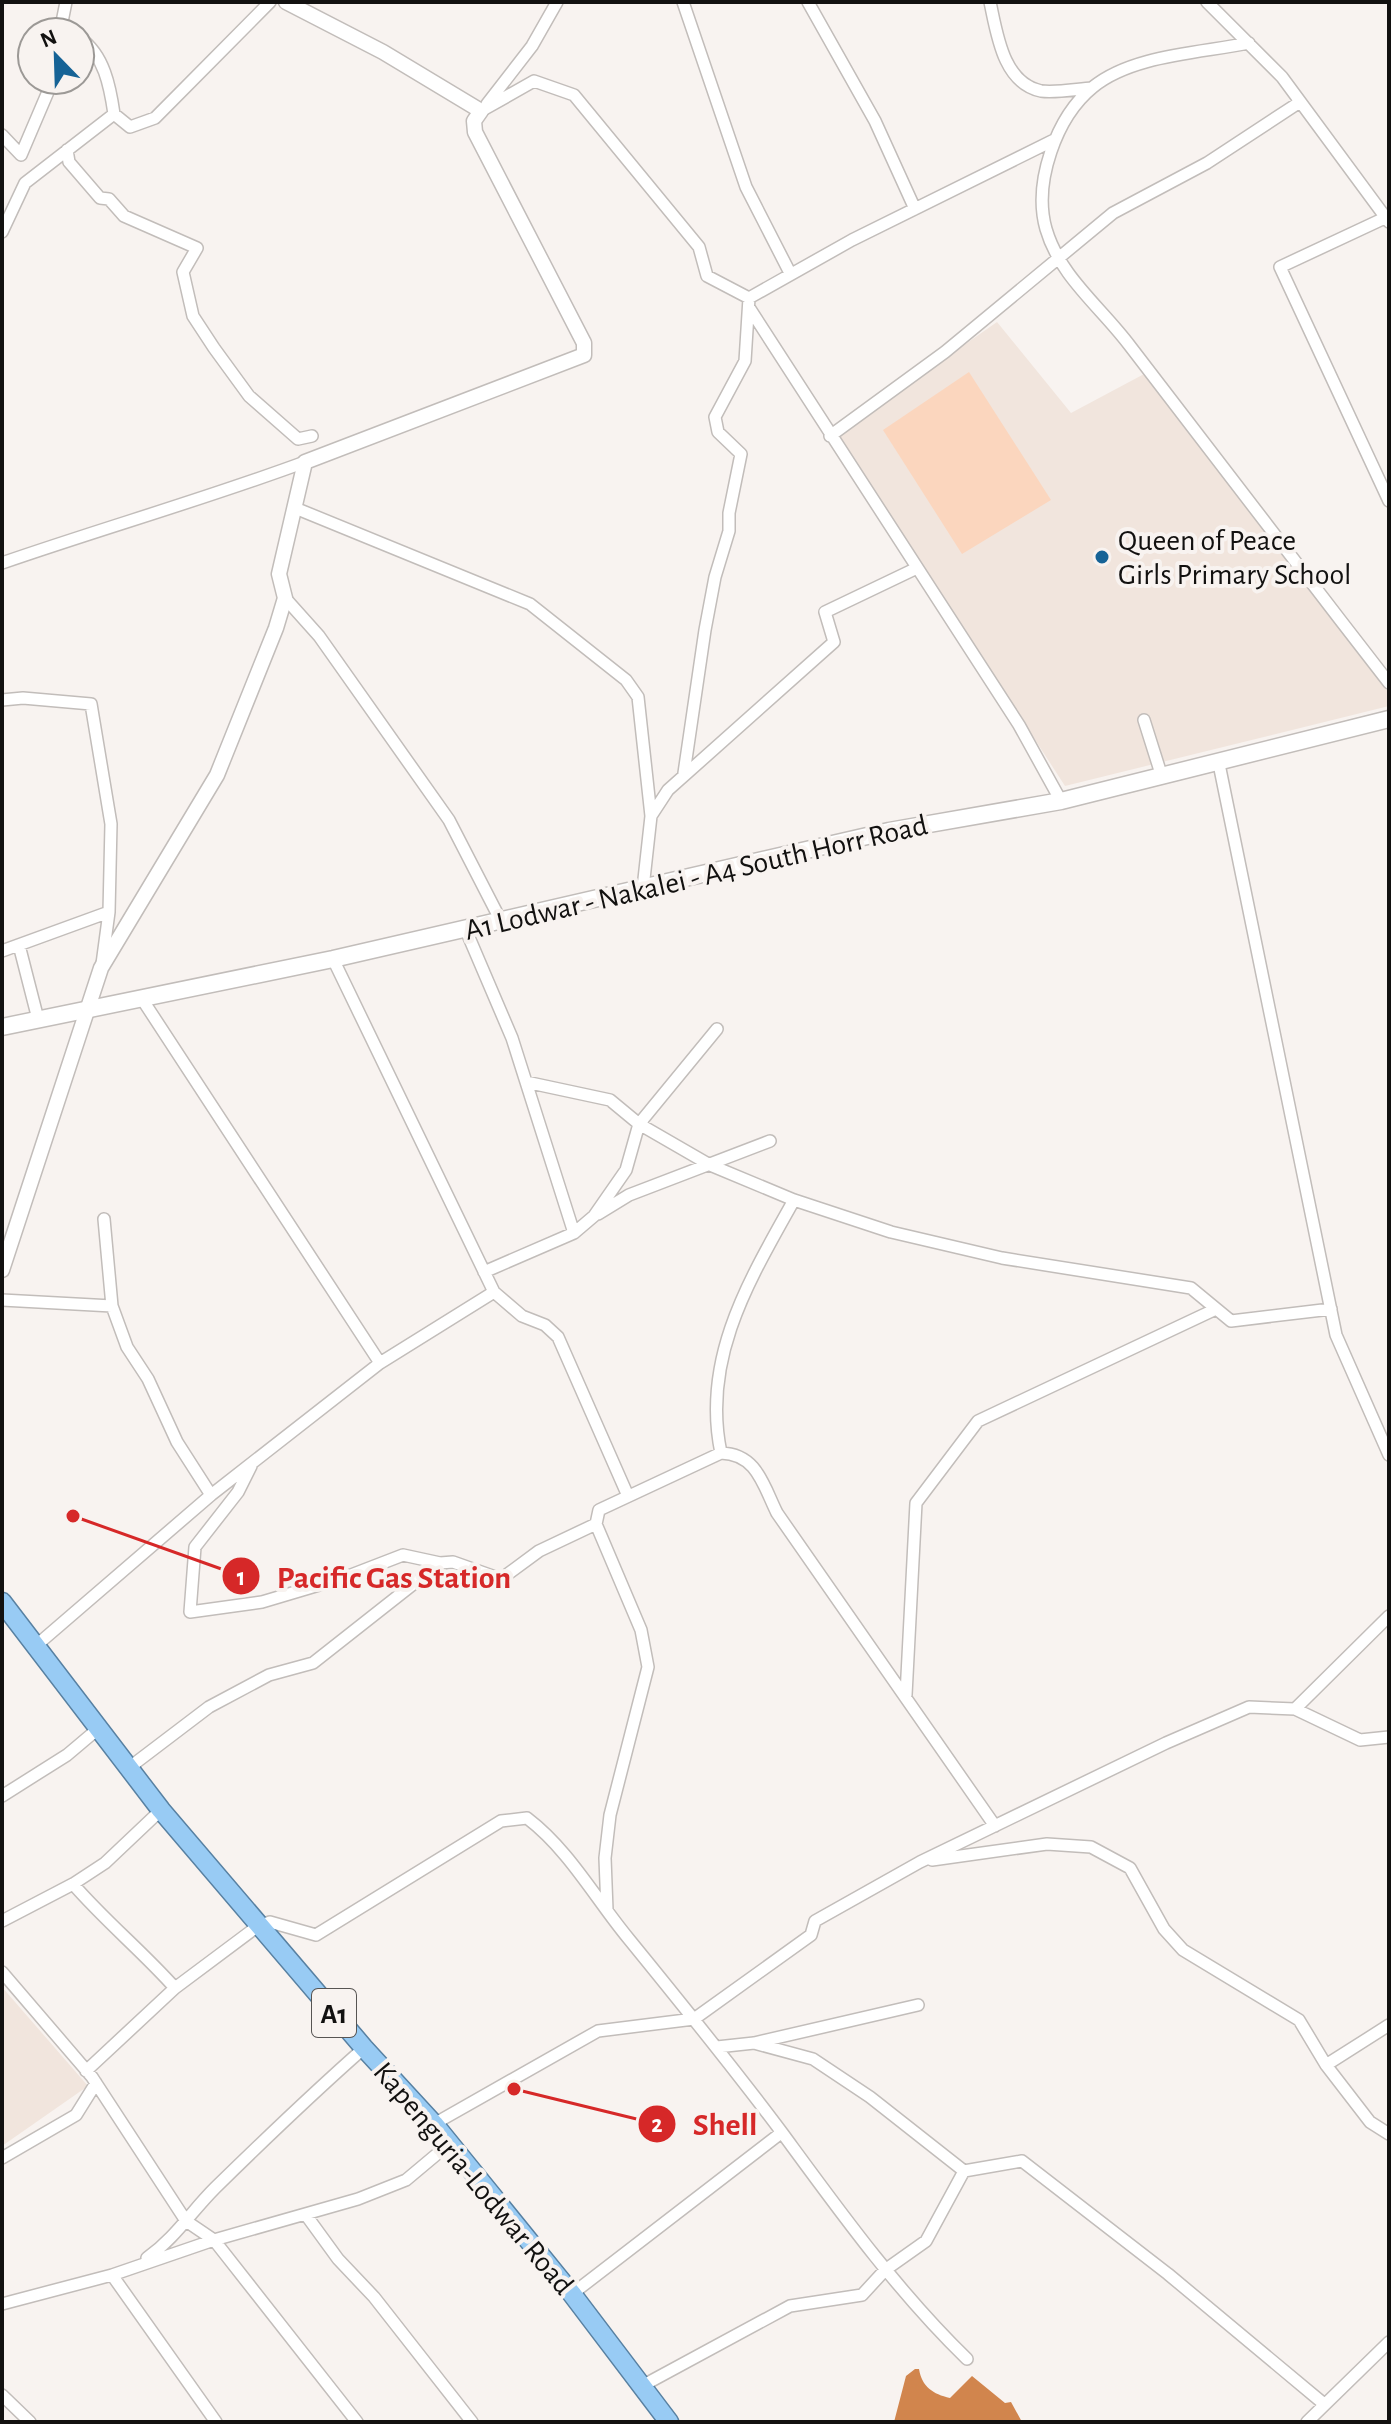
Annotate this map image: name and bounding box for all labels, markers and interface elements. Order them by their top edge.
north arrow [16,16,96,96]
text: N [37,25,60,52]
place label: Queen of Peace Girls Primary School [1118,526,1352,590]
marker: Queen of Peace Girls Primary School [1093,548,1111,566]
street label: A1 Lodwar - Nakalei - A4 South Horr Road [462,810,931,946]
callout: Pacific Gas Station [221,1548,527,1604]
text: Pacific Gas Station [277,1562,511,1594]
text: 1 [237,1566,245,1590]
road number: A1 [312,1989,356,2037]
street label: Kapenguria-Lodwar Road [368,2057,579,2301]
callout: Shell [637,2096,773,2152]
text: Shell [693,2109,757,2141]
text: 2 [651,2113,663,2137]

